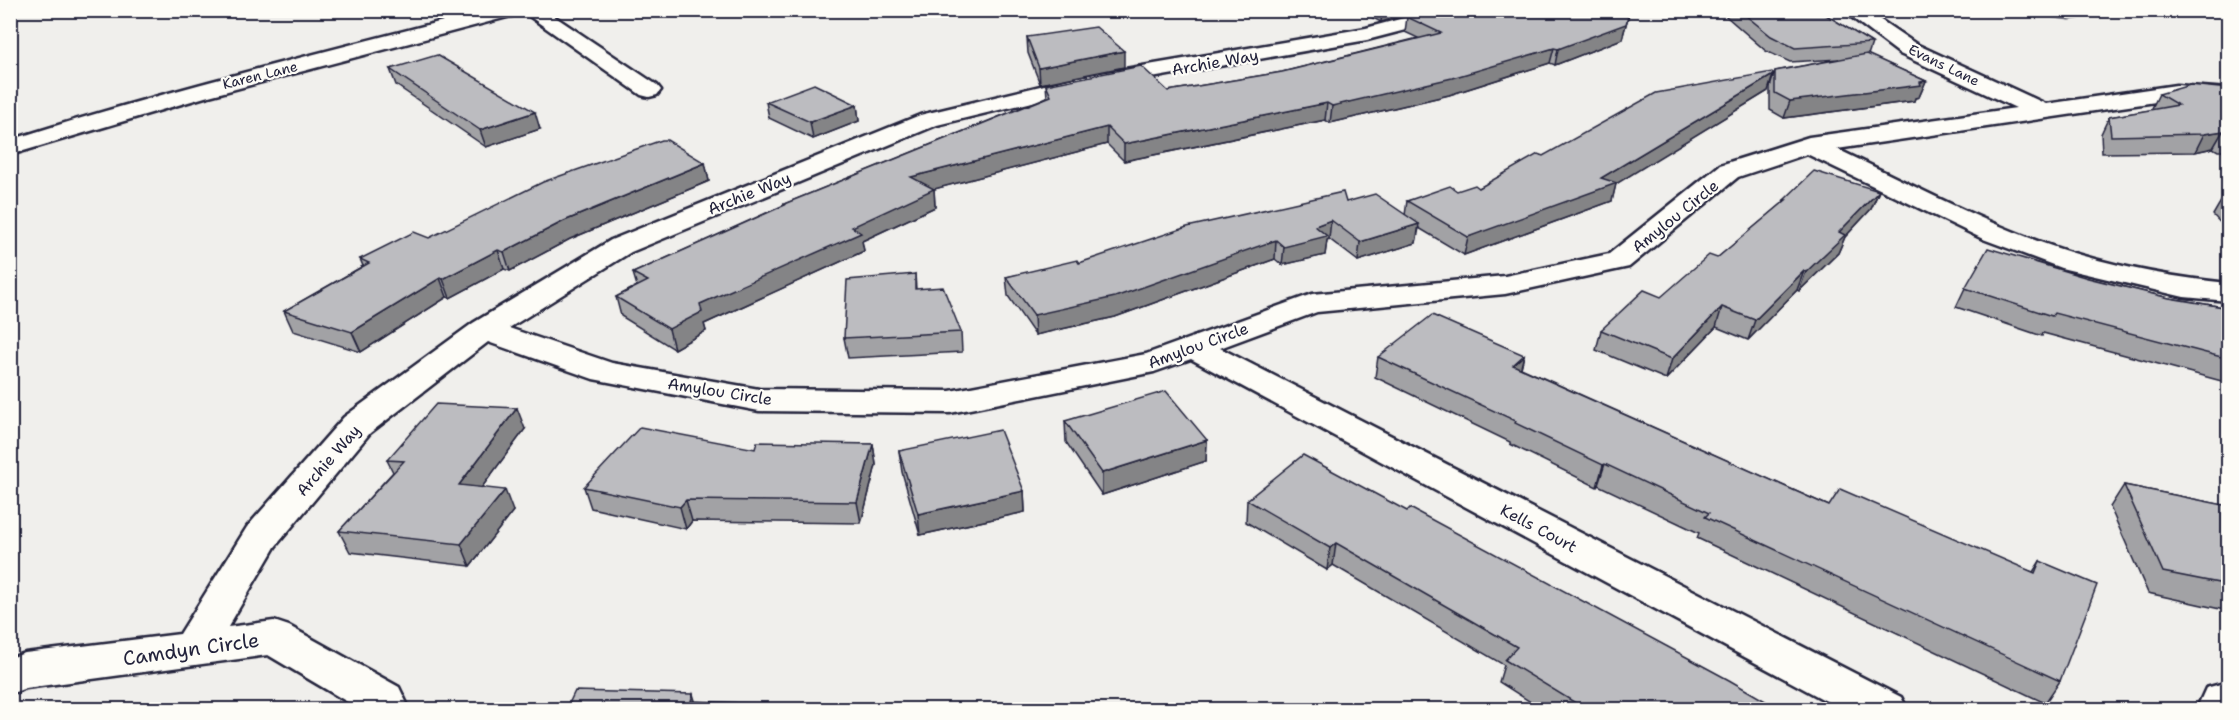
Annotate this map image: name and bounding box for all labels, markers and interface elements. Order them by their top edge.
street label: Evans Lane [1906,40,1983,90]
street label: Archie Way [1170,45,1260,80]
street label: Karen Lane [221,57,300,93]
street label: Archie Way [704,167,794,220]
street label: Amylou Circle [1628,175,1723,258]
street label: Amylou Circle [1145,318,1251,373]
street label: Amylou Circle [666,373,774,410]
street label: Archie Way [292,420,365,500]
street label: Kells Court [1497,499,1581,557]
street label: Camdyn Circle [121,627,261,671]

